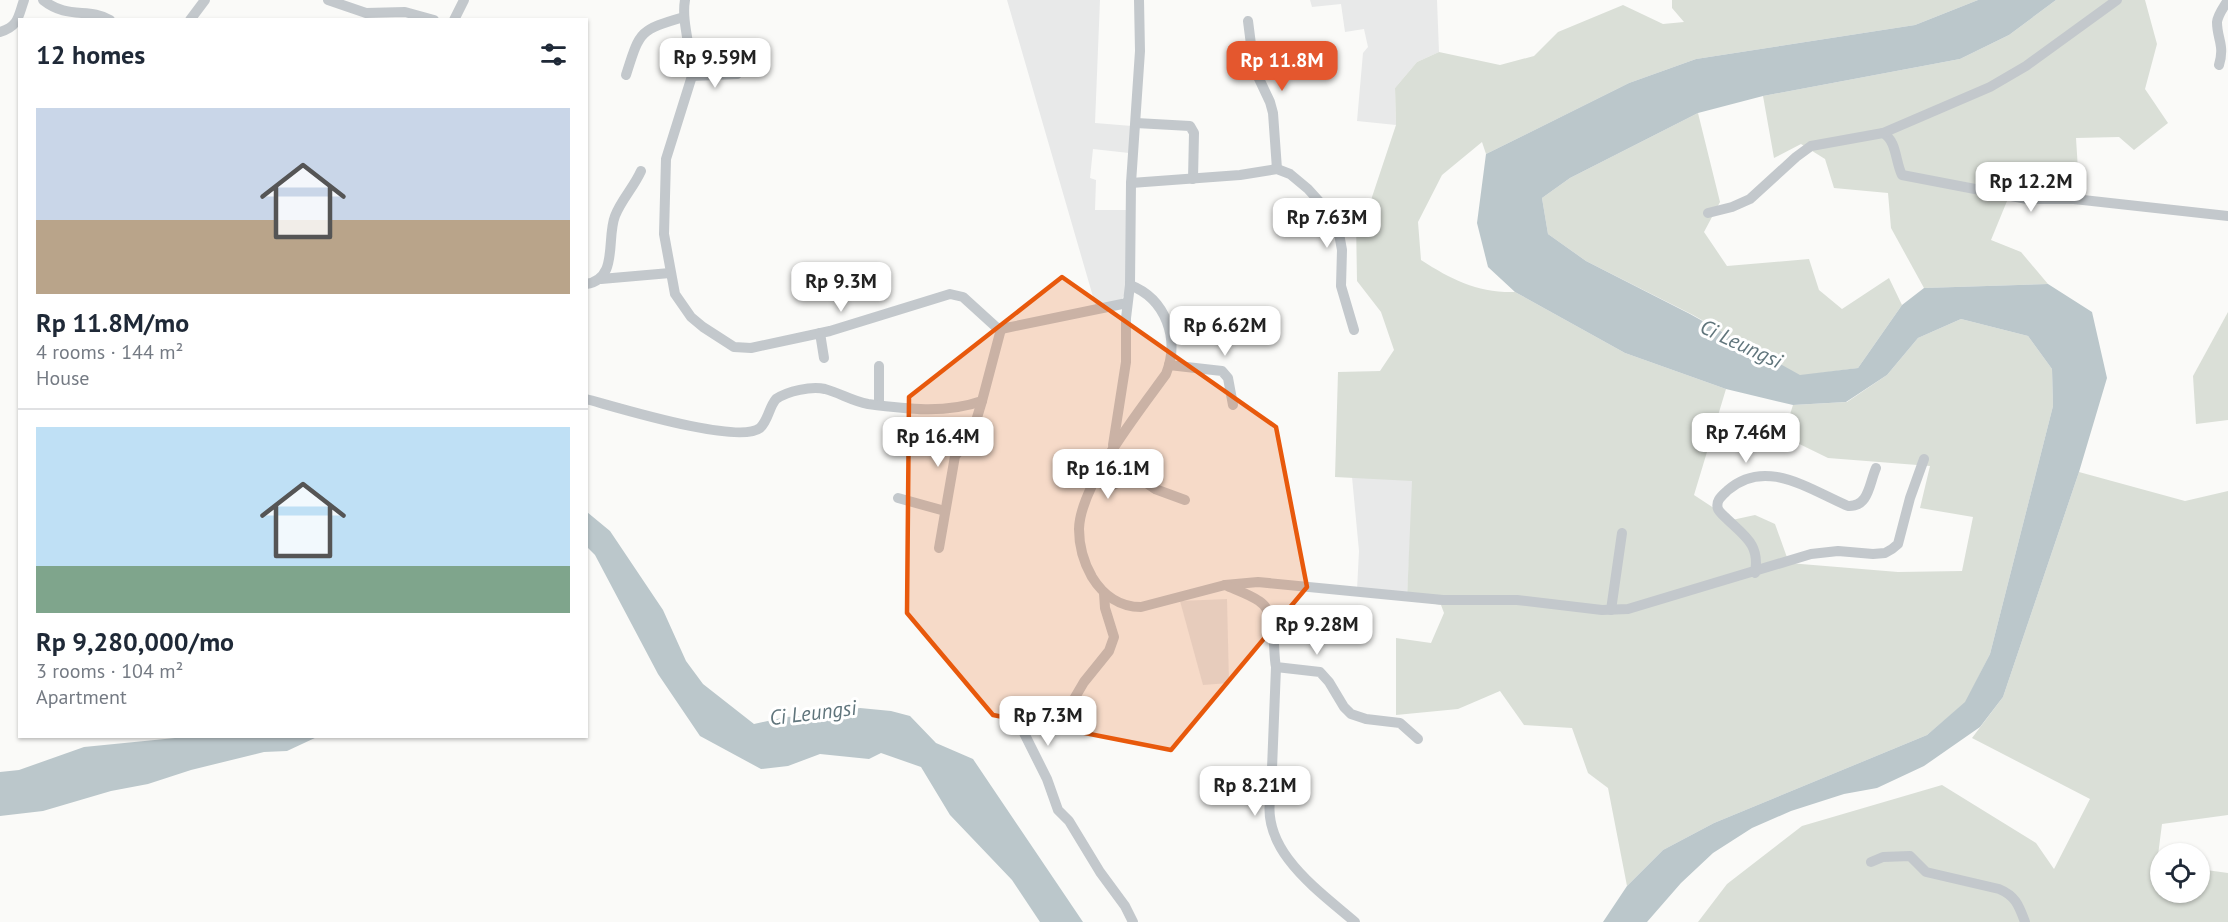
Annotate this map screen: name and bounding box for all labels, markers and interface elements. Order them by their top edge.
text: 12 homes [36,38,145,71]
icon: filters [537,38,570,71]
pin: Rp 9.59M [653,38,777,89]
pin: Rp 11.8M [1220,41,1344,92]
text: Rp 9.59M [674,44,756,70]
text: Rp 11.8M [1241,47,1323,73]
icon: home [249,147,357,255]
pin: Rp 12.2M [1969,162,2093,213]
text: Rp 12.2M [1990,168,2072,194]
pin: Rp 7.63M [1265,198,1389,249]
text: Rp 7.63M [1287,204,1367,230]
pin: Rp 9.3M [786,262,896,313]
text: Rp 9.3M [805,268,877,294]
text: Rp 11.8M/mo [36,306,189,339]
pin: Rp 6.62M [1163,306,1287,357]
text: Rp 6.62M [1184,312,1266,338]
water label: Ci Leungsi [1696,313,1787,374]
text: 4 rooms · 144 m² [36,339,183,365]
text: House [36,365,90,391]
pin: Rp 7.46M [1684,413,1808,464]
pin: Rp 16.4M [876,417,1000,468]
text: Rp 7.46M [1706,419,1786,445]
text: Rp 16.4M [897,423,979,449]
pin: Rp 16.1M [1046,449,1170,500]
text: Rp 16.1M [1067,455,1149,481]
icon: home [249,466,357,574]
pin: Rp 9.28M [1255,605,1379,656]
text: Rp 9.28M [1276,611,1358,637]
text: Rp 9,280,000/mo [36,625,234,658]
text: 3 rooms · 104 m² [36,658,183,684]
text: Apartment [36,684,127,710]
water label: Ci Leungsi [768,694,859,731]
pin: Rp 7.3M [993,696,1103,747]
text: Rp 7.3M [1013,702,1083,728]
pin: Rp 8.21M [1193,766,1317,817]
text: Rp 8.21M [1214,772,1296,798]
map controls [2150,843,2210,903]
button: locate [2150,843,2210,903]

